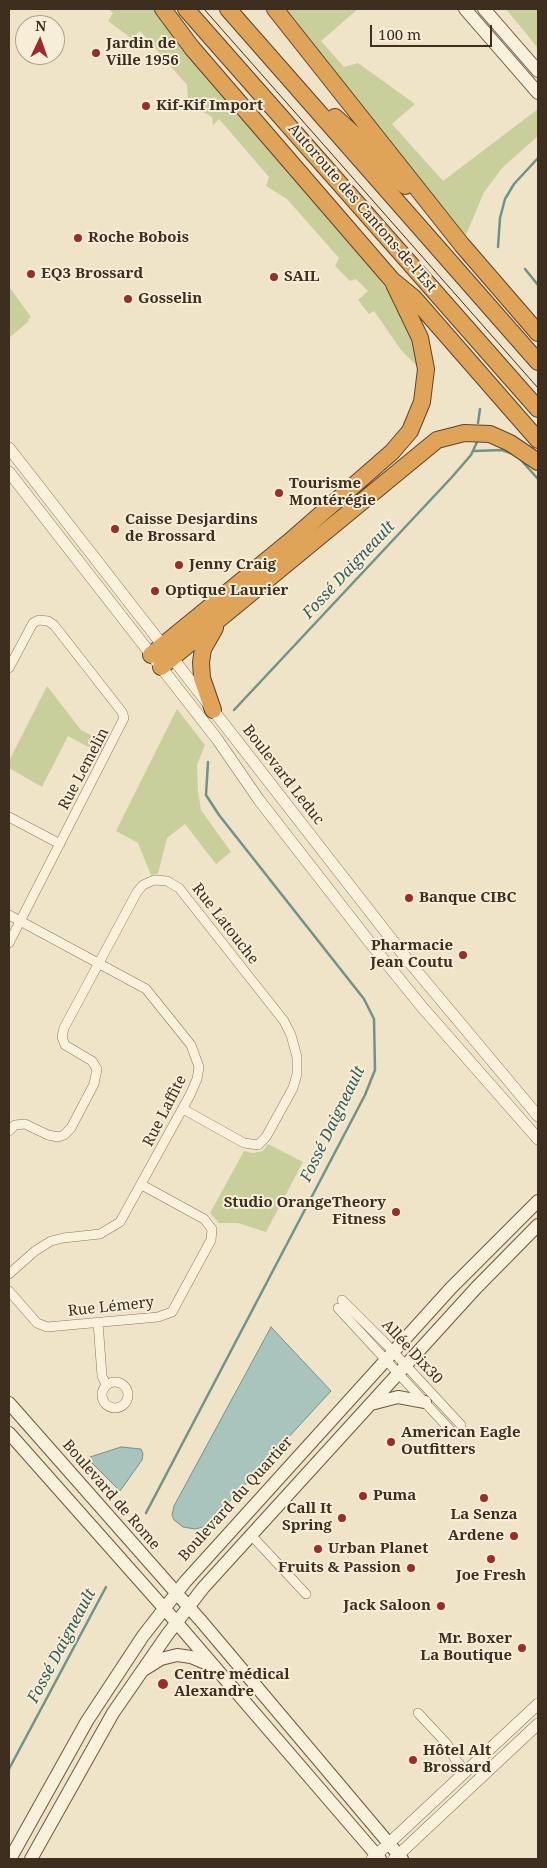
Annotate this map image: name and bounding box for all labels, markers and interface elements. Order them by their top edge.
north arrow [15,15,65,65]
scale bar [372,15,494,47]
text: N [35,16,47,35]
text: 100 m [378,24,421,44]
place label: Jardin de Ville 1956 [106,35,179,70]
marker: Jardin de Ville 1956 [90,47,102,59]
place label: Kif-Kif Import [156,97,263,115]
marker: Kif-Kif Import [140,100,152,112]
street label: Autoroute des Cantons-de-l'Est [284,120,440,296]
place label: Roche Bobois [88,229,189,247]
marker: Roche Bobois [72,232,84,244]
place label: EQ3 Brossard [41,265,143,283]
marker: EQ3 Brossard [25,268,37,280]
place label: SAIL [284,268,320,286]
marker: SAIL [268,271,280,283]
place label: Gosselin [138,290,202,308]
marker: Gosselin [122,293,134,305]
place label: Tourisme Montérégie [289,475,376,510]
marker: Tourisme Montérégie [273,487,285,499]
place label: Caisse Desjardins de Brossard [125,511,258,546]
water label: Fossé Daigneault [299,517,399,623]
marker: Caisse Desjardins de Brossard [109,523,121,535]
place label: Jenny Craig [189,556,276,574]
marker: Jenny Craig [173,559,185,571]
place label: Optique Laurier [165,582,288,600]
marker: Optique Laurier [149,585,161,597]
street label: Boulevard Leduc [239,722,327,828]
street label: Rue Lemelin [55,725,113,813]
street label: Rue Latouche [188,880,262,968]
place label: Banque CIBC [419,889,516,907]
marker: Banque CIBC [403,892,415,904]
place label: Pharmacie Jean Coutu [370,937,453,972]
marker: Pharmacie Jean Coutu [457,949,469,961]
water label: Fossé Daigneault [297,1063,369,1185]
street label: Rue Laffite [139,1072,191,1150]
place label: Studio OrangeTheory Fitness [224,1194,386,1229]
marker: Studio OrangeTheory Fitness [390,1206,402,1218]
street label: Rue Lémery [67,1294,155,1320]
street label: Allée Dix30 [378,1316,446,1388]
place label: American Eagle Outfitters [401,1424,521,1459]
street label: Boulevard du Quartier [175,1433,297,1565]
street label: Boulevard de Rome [58,1436,164,1554]
marker: American Eagle Outfitters [385,1436,397,1448]
place label: Puma [373,1487,416,1505]
marker: Puma [357,1490,369,1502]
marker: La Senza [478,1492,490,1504]
place label: Call It Spring [282,1500,332,1535]
place label: La Senza [451,1506,517,1524]
marker: Call It Spring [336,1512,348,1524]
place label: Ardene [448,1527,504,1545]
marker: Ardene [508,1530,520,1542]
place label: Urban Planet [328,1540,428,1558]
marker: Urban Planet [312,1543,324,1555]
marker: Joe Fresh [485,1553,497,1565]
place label: Fruits & Passion [278,1559,401,1577]
marker: Fruits & Passion [405,1562,417,1574]
place label: Joe Fresh [456,1567,526,1585]
water label: Fossé Daigneault [24,1586,100,1706]
place label: Jack Saloon [343,1597,431,1615]
marker: Jack Saloon [435,1600,447,1612]
place label: Mr. Boxer La Boutique [420,1630,512,1665]
marker: Mr. Boxer La Boutique [516,1642,528,1654]
place label: Centre médical Alexandre [174,1666,290,1701]
marker: Centre médical Alexandre [156,1677,170,1691]
place label: Hôtel Alt Brossard [423,1742,491,1777]
marker: Hôtel Alt Brossard [407,1754,419,1766]

